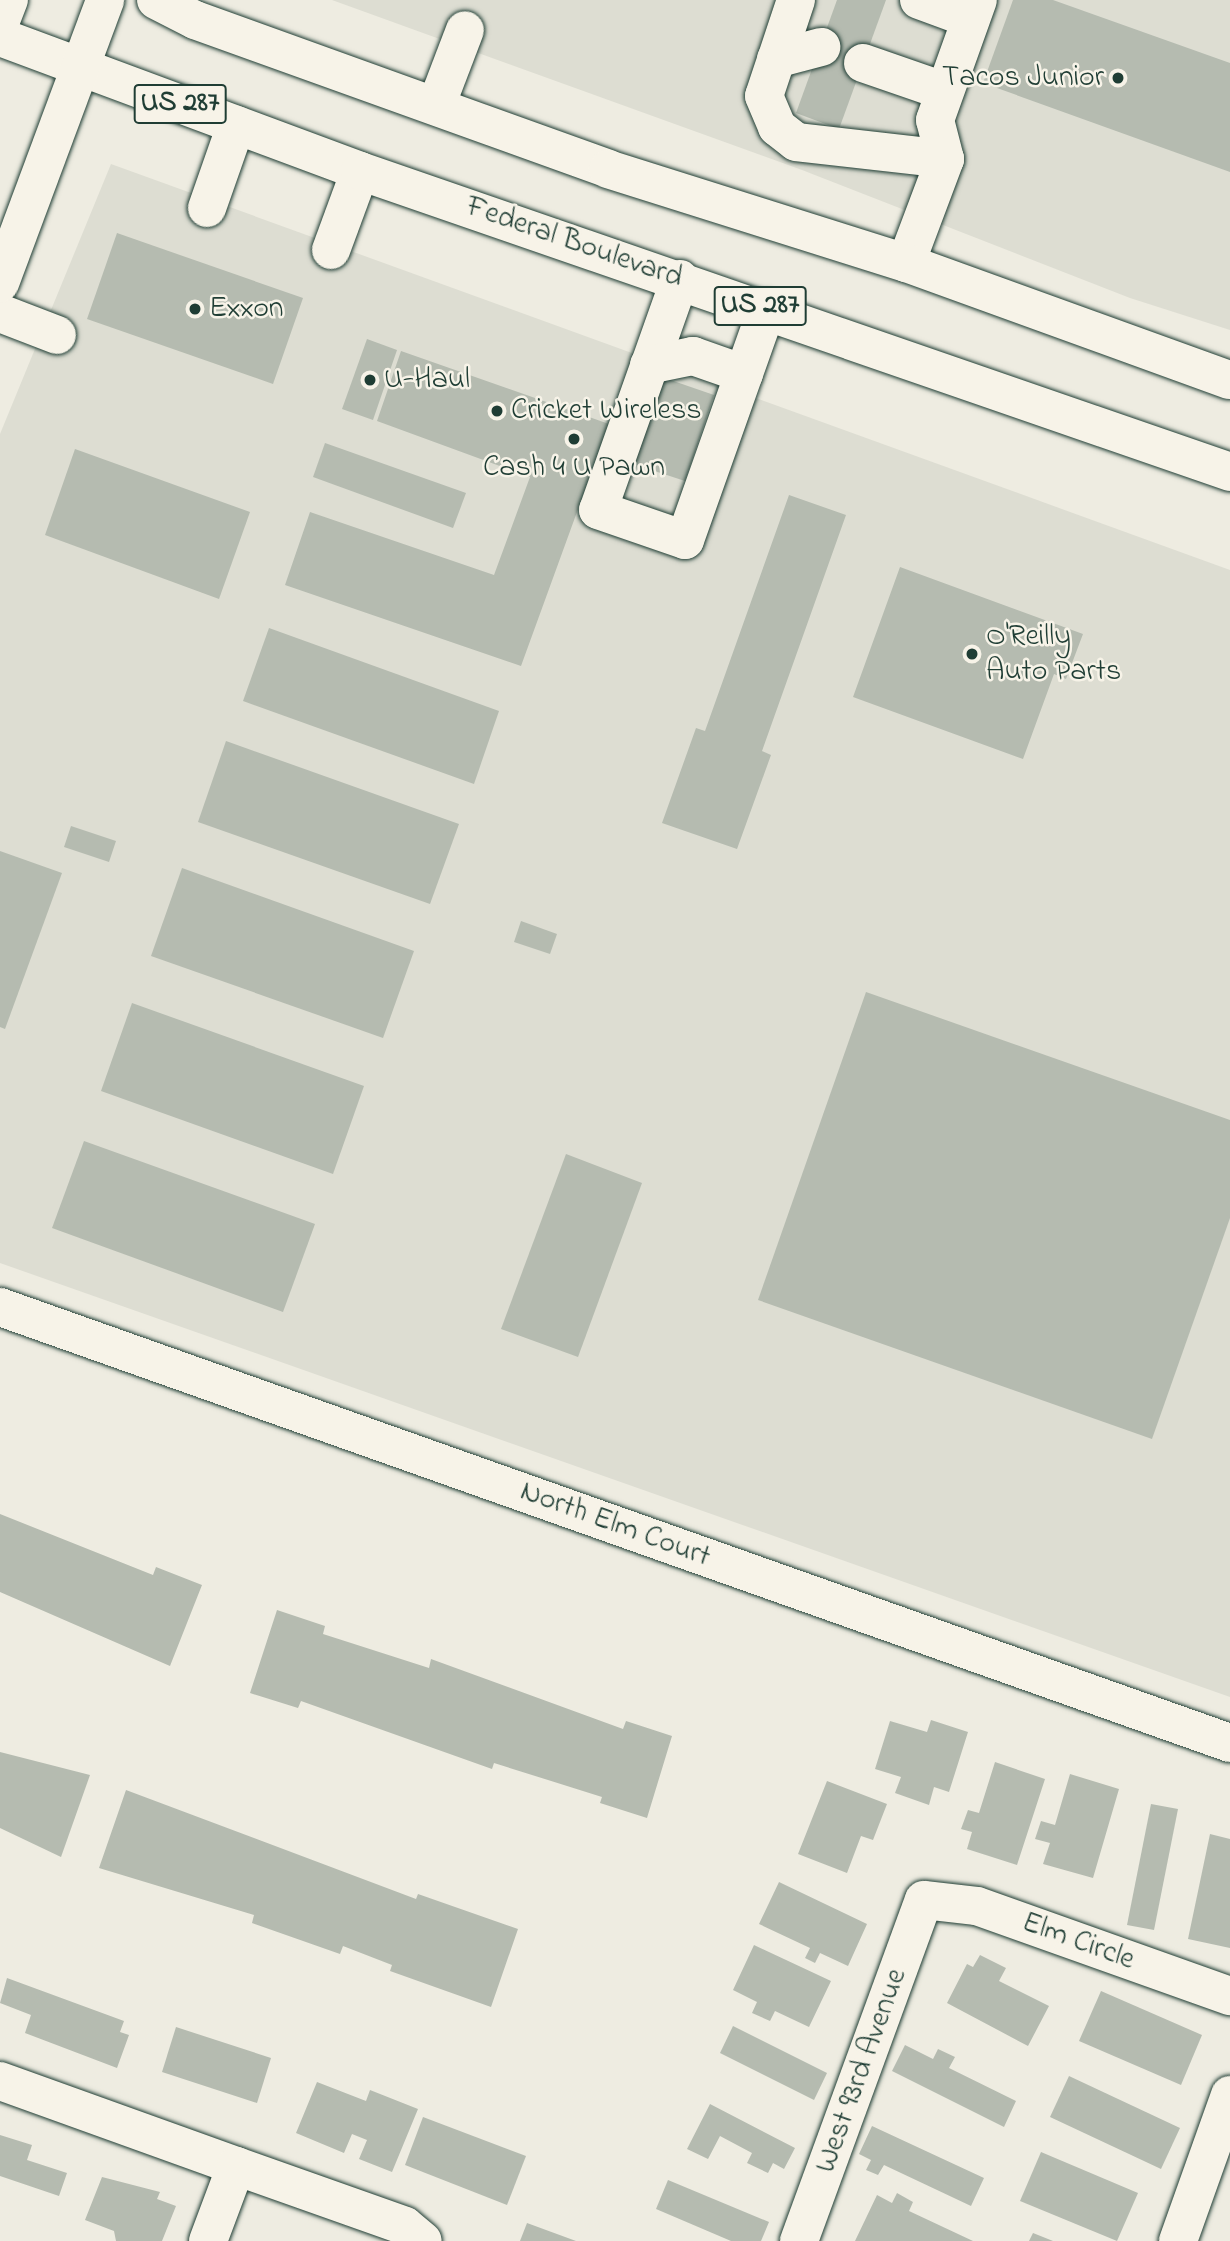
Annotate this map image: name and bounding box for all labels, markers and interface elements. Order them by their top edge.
place label: Tacos Junior [942,60,1104,96]
marker: Tacos Junior [1110,70,1126,86]
road number: US 287 [133,80,227,128]
street label: Federal Boulevard [461,189,687,297]
road number: US 287 [713,282,807,330]
place label: Exxon [209,291,284,327]
marker: Exxon [187,301,203,317]
place label: U-Haul [384,362,470,398]
marker: U-Haul [362,372,378,388]
place label: Cricket Wireless [511,393,702,429]
marker: Cricket Wireless [489,403,505,419]
marker: Cash 4 U Pawn [566,431,582,447]
place label: Cash 4 U Pawn [483,450,665,486]
place label: O'Reilly Auto Parts [986,619,1121,690]
marker: O'Reilly Auto Parts [964,646,980,662]
street label: North Elm Court [515,1474,715,1576]
street label: Elm Circle [1017,1905,1139,1979]
street label: West 93rd Avenue [808,1964,916,2178]

